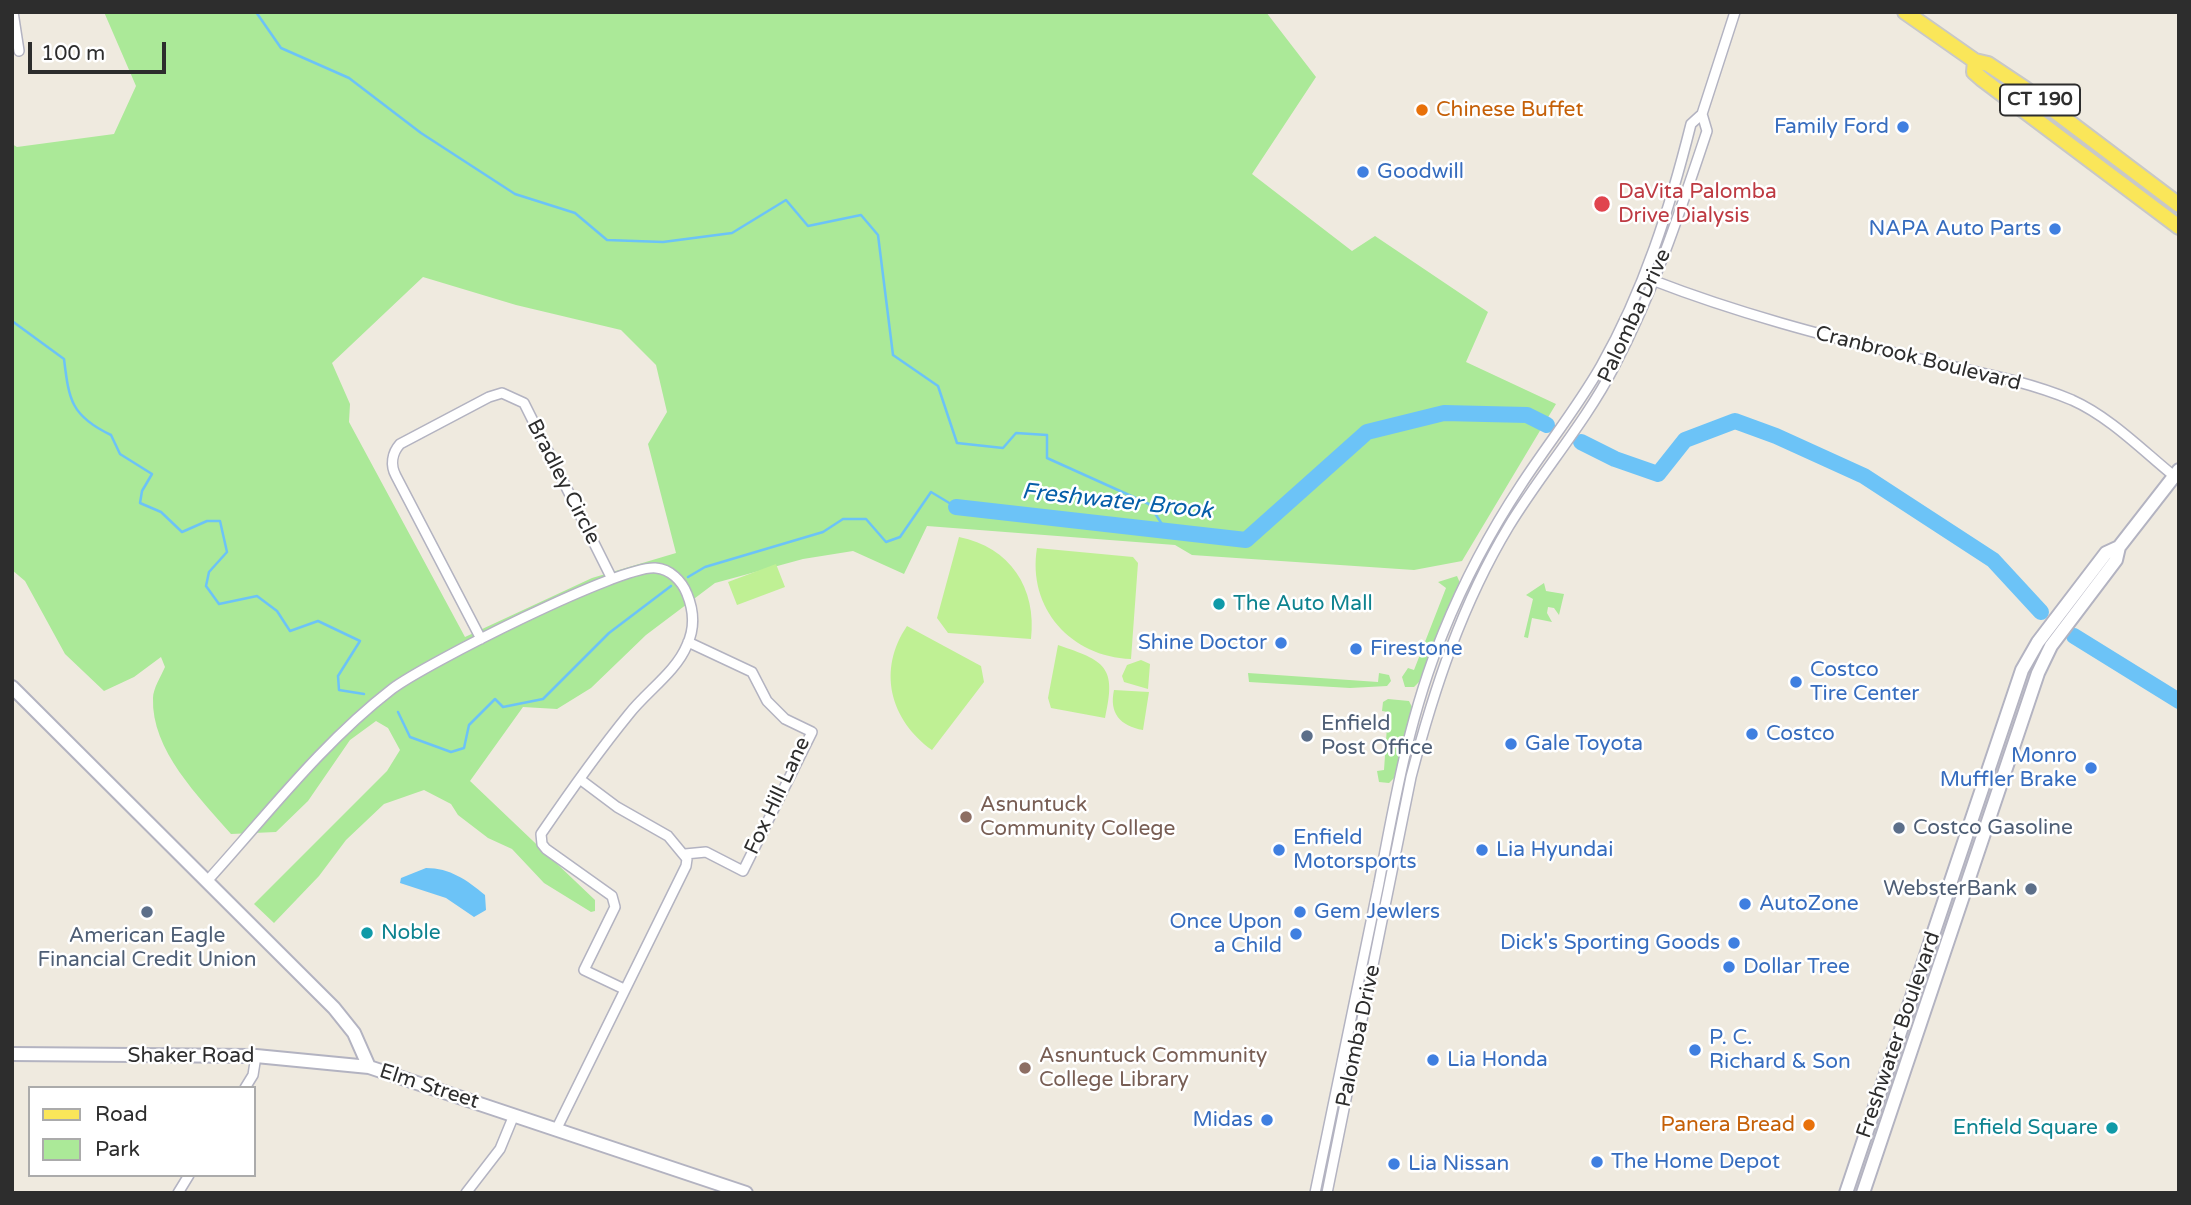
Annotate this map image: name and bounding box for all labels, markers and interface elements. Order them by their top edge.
scale bar [32,28,170,72]
text: 100 m [41,41,105,66]
road number: CT 190 [2000,85,2080,116]
place label: Chinese Buffet [1436,97,1583,123]
marker: Chinese Buffet [1414,102,1430,118]
place label: Family Ford [1774,114,1889,140]
marker: Family Ford [1895,119,1911,135]
place label: Goodwill [1377,159,1464,185]
marker: Goodwill [1355,164,1371,180]
place label: DaVita Palomba Drive Dialysis [1618,179,1777,229]
marker: DaVita Palomba Drive Dialysis [1592,194,1612,214]
place label: NAPA Auto Parts [1868,216,2041,242]
marker: NAPA Auto Parts [2047,221,2063,237]
street label: Palomba Drive [1593,245,1677,387]
street label: Cranbrook Boulevard [1812,321,2024,397]
street label: Bradley Circle [521,415,605,549]
water label: Freshwater Brook [1020,478,1214,526]
place label: The Auto Mall [1233,591,1373,617]
marker: The Auto Mall [1211,596,1227,612]
place label: Shine Doctor [1138,630,1267,656]
marker: Shine Doctor [1273,635,1289,651]
place label: Firestone [1370,636,1463,662]
marker: Firestone [1348,641,1364,657]
place label: Costco Tire Center [1810,657,1919,707]
marker: Costco Tire Center [1788,674,1804,690]
place label: Enfield Post Office [1321,711,1433,761]
place label: Costco [1766,721,1835,747]
marker: Costco [1744,726,1760,742]
marker: Enfield Post Office [1299,728,1315,744]
place label: Gale Toyota [1525,731,1643,757]
street label: Fox Hill Lane [740,733,816,859]
marker: Gale Toyota [1503,736,1519,752]
place label: Monro Muffler Brake [1940,743,2077,793]
marker: Monro Muffler Brake [2083,760,2099,776]
place label: Asnuntuck Community College [980,792,1175,842]
marker: Asnuntuck Community College [958,809,974,825]
place label: Costco Gasoline [1913,815,2073,841]
marker: Costco Gasoline [1891,820,1907,836]
place label: Enfield Motorsports [1293,825,1417,875]
place label: Lia Hyundai [1496,837,1613,863]
marker: Enfield Motorsports [1271,842,1287,858]
marker: Lia Hyundai [1474,842,1490,858]
place label: WebsterBank [1883,876,2017,902]
marker: WebsterBank [2023,881,2039,897]
place label: AutoZone [1759,891,1859,917]
marker: AutoZone [1737,896,1753,912]
place label: Gem Jewlers [1314,899,1440,925]
marker: American Eagle Financial Credit Union [139,904,155,920]
marker: Gem Jewlers [1292,904,1308,920]
place label: Once Upon a Child [1170,909,1282,959]
place label: Noble [381,920,441,946]
place label: American Eagle Financial Credit Union [37,923,257,973]
marker: Noble [359,925,375,941]
marker: Once Upon a Child [1288,926,1304,942]
street label: Freshwater Boulevard [1852,928,1946,1142]
place label: Dick's Sporting Goods [1500,930,1720,956]
marker: Dick's Sporting Goods [1726,935,1742,951]
place label: Dollar Tree [1743,954,1850,980]
marker: Dollar Tree [1721,959,1737,975]
street label: Palomba Drive [1332,963,1386,1109]
place label: P. C. Richard & Son [1709,1025,1851,1075]
marker: P. C. Richard & Son [1687,1042,1703,1058]
street label: Shaker Road [128,1043,254,1069]
place label: Asnuntuck Community College Library [1039,1043,1267,1093]
place label: Lia Honda [1447,1047,1548,1073]
marker: Lia Honda [1425,1052,1441,1068]
street label: Elm Street [376,1059,482,1115]
marker: Asnuntuck Community College Library [1017,1060,1033,1076]
legend [28,1086,256,1177]
text: Road [95,1102,148,1127]
place label: Midas [1193,1107,1253,1133]
marker: Midas [1259,1112,1275,1128]
place label: Panera Bread [1661,1112,1795,1138]
place label: Enfield Square [1953,1115,2098,1141]
marker: Panera Bread [1801,1117,1817,1133]
marker: Enfield Square [2104,1120,2120,1136]
text: Park [95,1137,140,1162]
place label: The Home Depot [1611,1149,1780,1175]
place label: Lia Nissan [1408,1151,1509,1177]
marker: The Home Depot [1589,1154,1605,1170]
marker: Lia Nissan [1386,1156,1402,1172]

